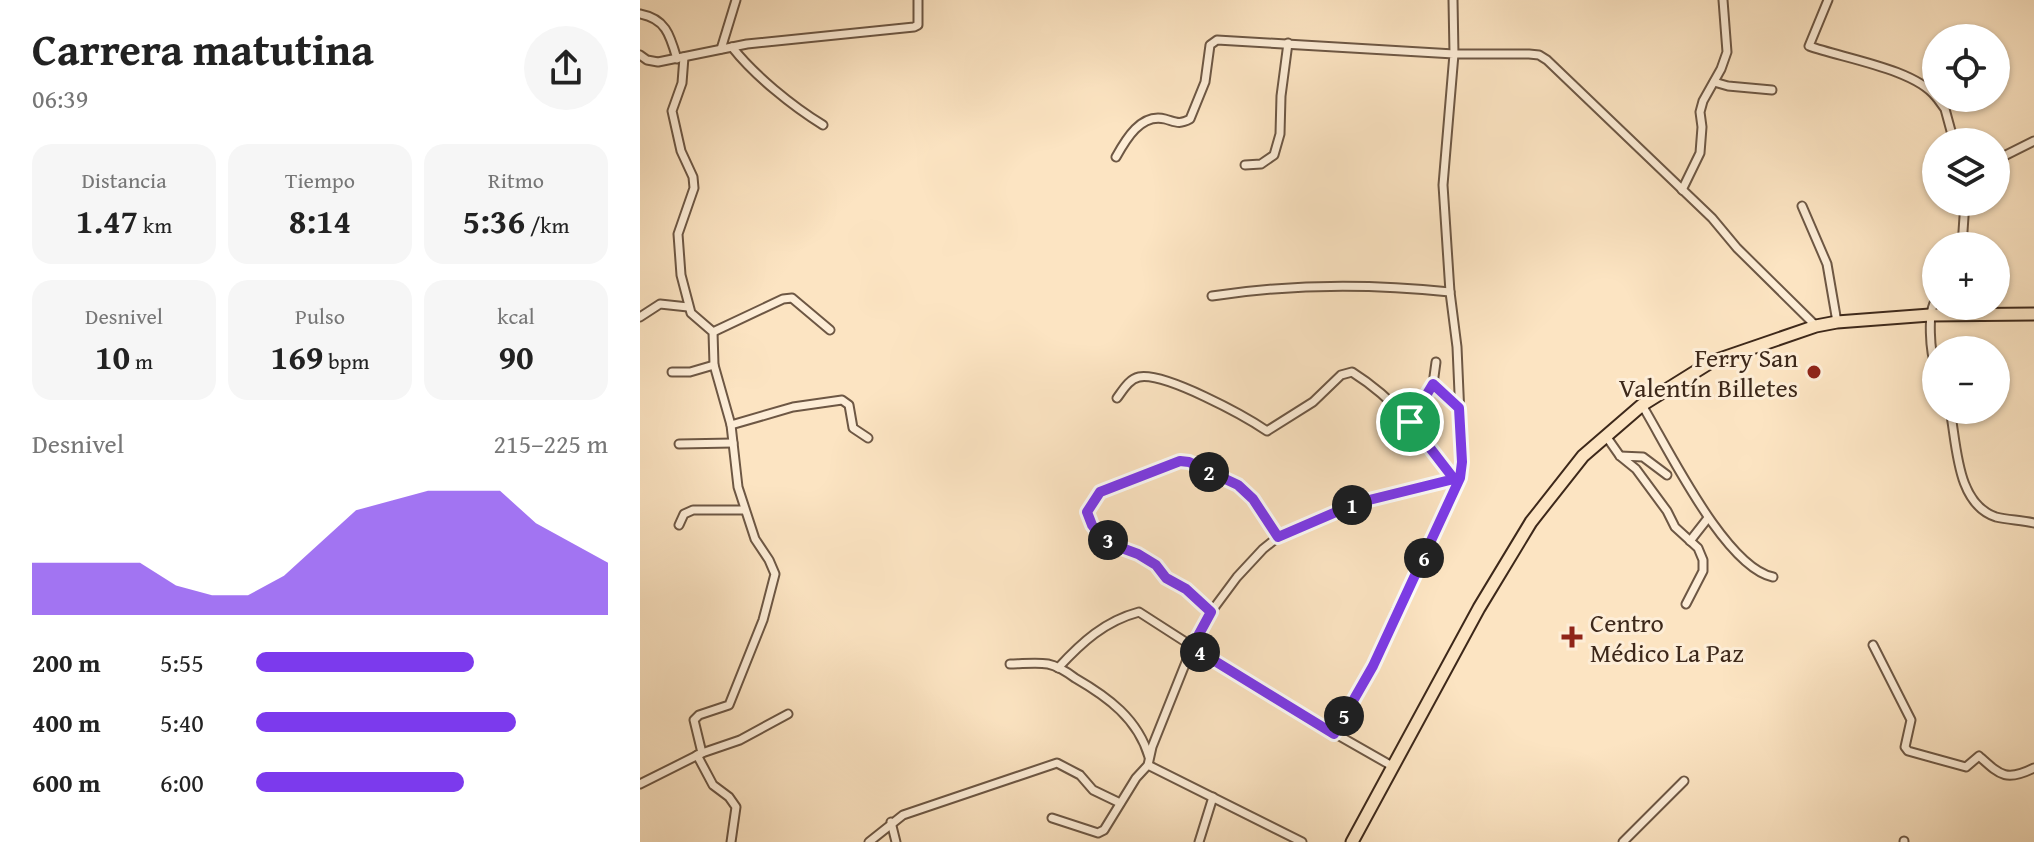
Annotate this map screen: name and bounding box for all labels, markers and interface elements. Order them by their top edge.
text: Carrera matutina [32,17,374,81]
map controls [1922,24,2010,424]
button: locate [1922,24,2010,112]
button: share [524,26,608,110]
text: 06:39 [32,79,88,118]
button: layers [1922,128,2010,216]
text: Distancia [81,164,167,196]
text: Tiempo [285,164,355,196]
text: Ritmo [488,164,544,196]
text: 1.47 [76,196,138,245]
text: 8:14 [289,196,351,245]
text: 5:36 [463,196,525,245]
text: km [138,209,172,241]
text: /km [525,209,569,241]
button: + [1922,232,2010,320]
text: Desnivel [85,300,163,332]
text: Pulso [295,300,345,332]
text: kcal [497,300,535,332]
text: 10 [95,332,130,381]
text: 169 [271,332,323,381]
text: 90 [498,332,534,381]
button: − [1922,336,2010,424]
place label: Ferry San Valentín Billetes [1619,338,1798,407]
text: m [130,345,153,377]
text: bpm [323,345,369,377]
marker: Ferry San Valentín Billetes [1805,363,1823,381]
pin [1376,388,1444,456]
icon: arrive [1388,400,1432,444]
text: Desnivel [32,424,124,463]
text: 215–225 m [494,424,608,463]
pin: 2 [1189,452,1229,492]
text: 2 [1203,456,1215,488]
pin: 1 [1332,485,1372,525]
text: 1 [1346,489,1358,521]
pin: 3 [1088,520,1128,560]
text: 3 [1102,524,1114,556]
pin: 6 [1404,538,1444,578]
text: 6 [1418,542,1430,574]
place label: Centro Médico La Paz [1590,603,1744,672]
marker: Centro Médico La Paz [1561,626,1583,648]
pin: 4 [1180,632,1220,672]
text: 4 [1194,636,1206,668]
text: 200 m [32,643,100,682]
text: 5:55 [160,643,204,682]
pin: 5 [1324,696,1364,736]
text: 5 [1338,700,1350,732]
text: 400 m [32,703,100,742]
text: 5:40 [160,703,204,742]
text: 600 m [32,763,100,802]
text: 6:00 [160,763,204,802]

